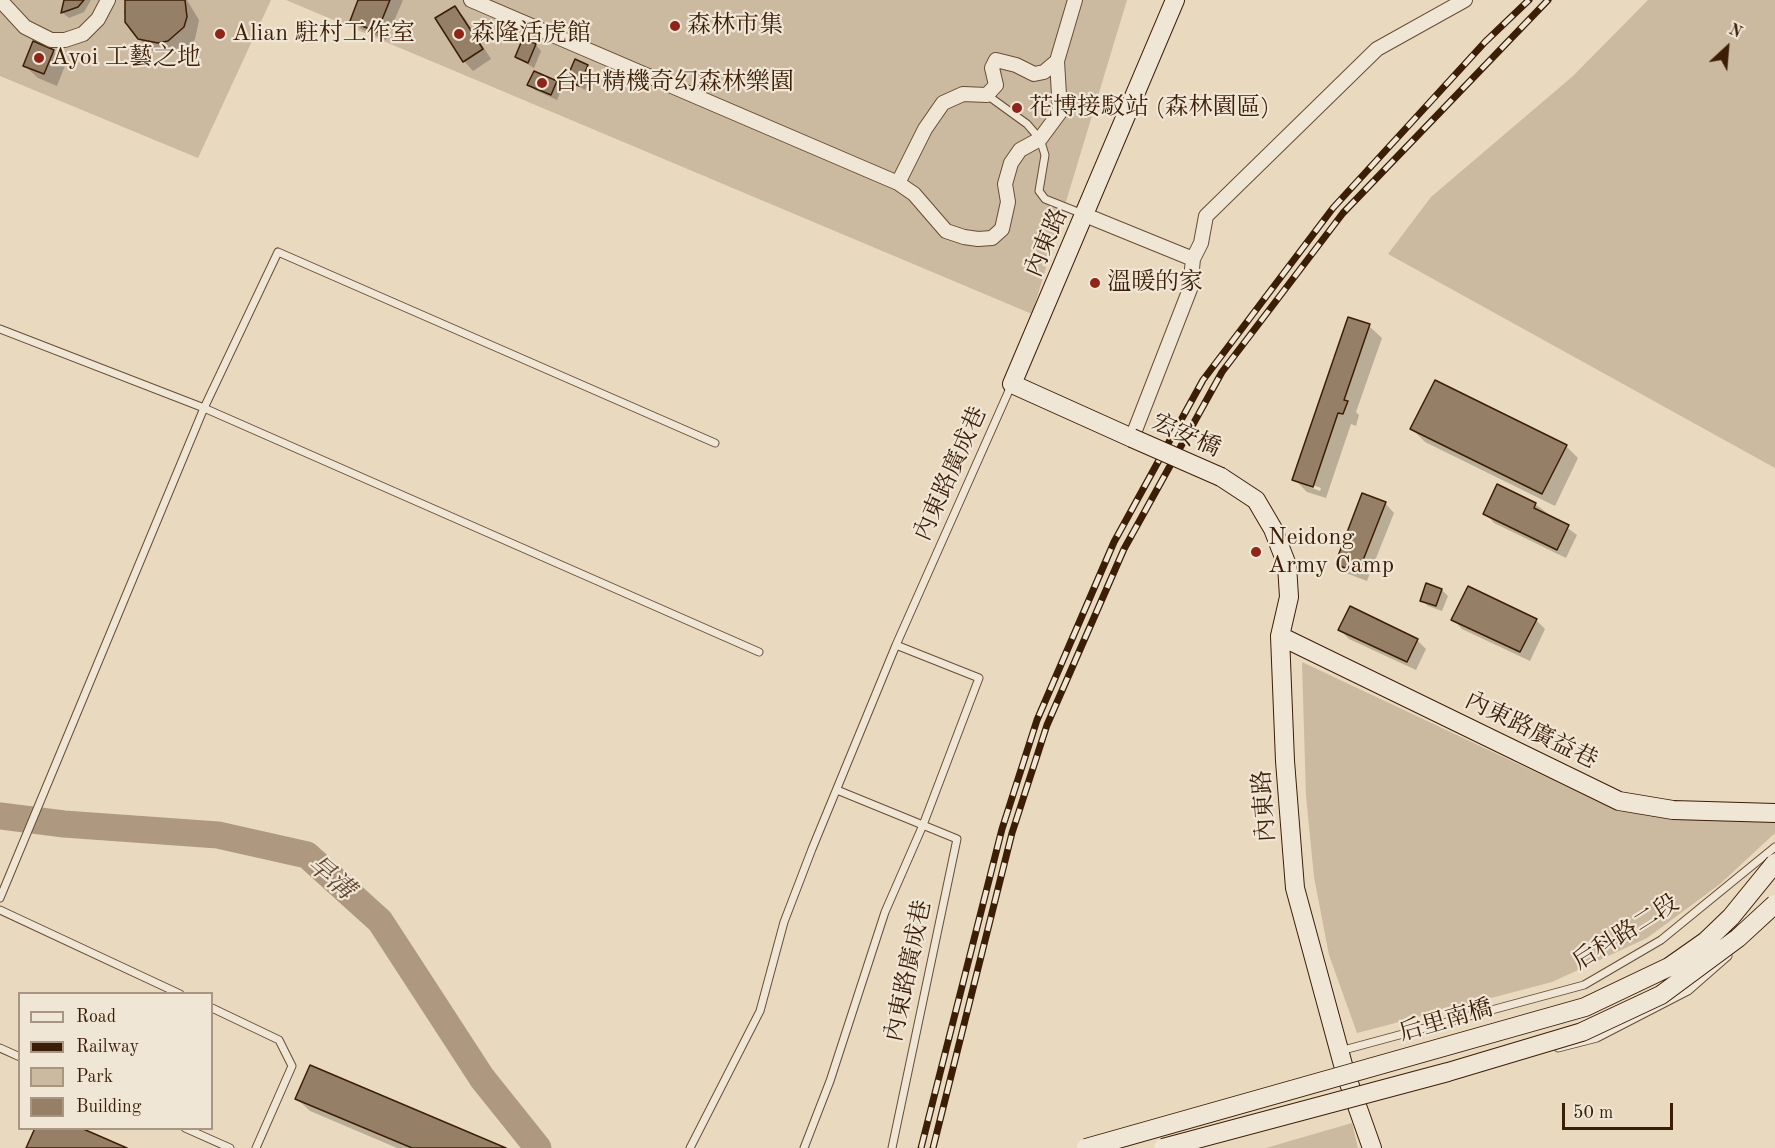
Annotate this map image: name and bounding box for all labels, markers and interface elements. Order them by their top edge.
place label: 森林市集 [687,12,783,40]
north arrow [1697,18,1757,78]
marker: 森林市集 [668,19,682,33]
place label: Alian 駐村工作室 [232,20,415,48]
place label: 森隆活虎館 [471,20,591,48]
text: N [1726,22,1744,42]
marker: Alian 駐村工作室 [213,27,227,41]
marker: 森隆活虎館 [452,27,466,41]
place label: Ayoi 工藝之地 [51,44,201,72]
marker: Ayoi 工藝之地 [32,51,46,65]
place label: 台中精機奇幻森林樂園 [554,69,794,97]
marker: 台中精機奇幻森林樂園 [535,76,549,90]
place label: 花博接駁站 (森林園區) [1029,94,1269,122]
marker: 花博接駁站 (森林園區) [1010,101,1024,115]
street label: 內東路 [1020,204,1074,282]
place label: 溫暖的家 [1107,269,1203,297]
marker: 溫暖的家 [1088,276,1102,290]
street label: 內東路廣成巷 [909,402,993,546]
street label: 宏安橋 [1147,408,1225,464]
place label: Neidong Army Camp [1268,524,1394,580]
marker: Neidong Army Camp [1249,545,1263,559]
street label: 內東路廣益巷 [1460,686,1602,776]
street label: 內東路 [1248,769,1282,843]
water label: 旱溝 [300,849,360,907]
street label: 后科路二段 [1567,889,1685,977]
street label: 內東路廣成巷 [880,898,938,1044]
legend [18,992,213,1130]
street label: 后里南橋 [1396,994,1496,1048]
text: Road [76,1008,116,1026]
text: Railway [76,1038,139,1056]
text: Park [76,1068,113,1086]
scale bar [1565,1091,1676,1129]
text: Building [76,1098,141,1116]
text: 50 m [1573,1104,1613,1122]

